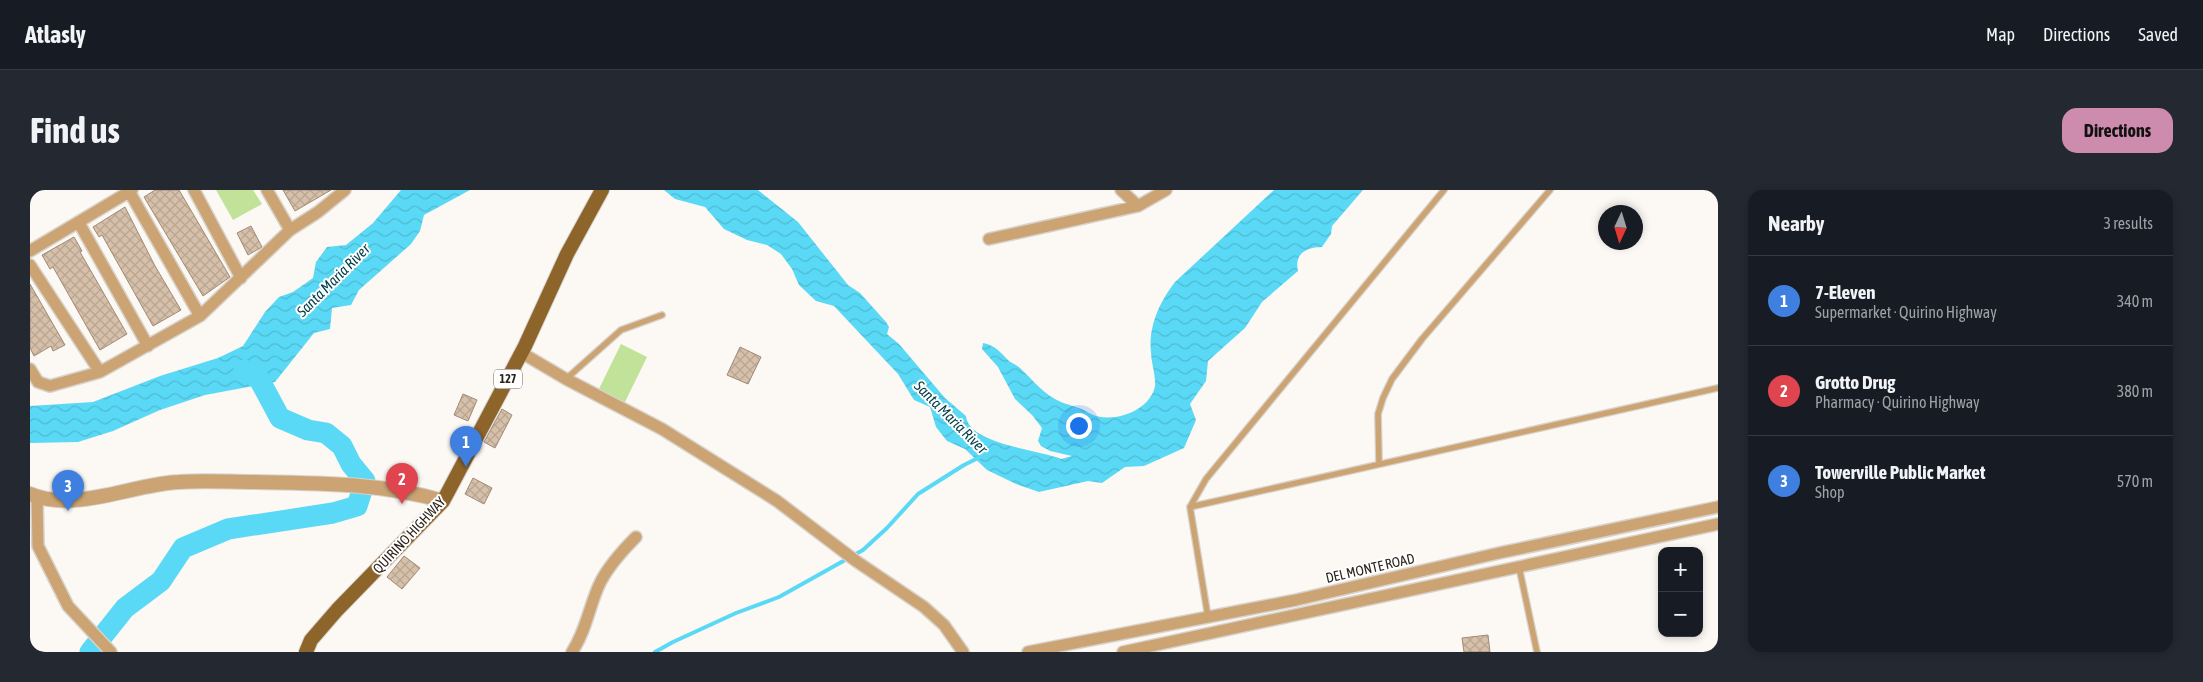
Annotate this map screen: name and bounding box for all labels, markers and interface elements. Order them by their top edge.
text: Atlasly [25,21,86,48]
text: Map [1986,24,2015,45]
text: Directions [2043,24,2110,45]
text: Saved [2138,24,2178,45]
button: Directions [2062,108,2173,153]
text: Find us [30,110,120,150]
north arrow [1598,205,1643,250]
text: Nearby [1768,211,1824,235]
text: 3 results [2103,214,2153,232]
water label: Santa Maria River [292,240,373,321]
text: 7-Eleven [1815,281,1876,303]
text: 1 [1780,292,1788,310]
text: 340 m [2117,292,2153,310]
text: Supermarket · Quirino Highway [1815,303,1997,321]
road number: 127 [494,370,522,388]
text: Grotto Drug [1815,371,1895,393]
water label: Santa Maria River [910,376,991,457]
text: 2 [1780,382,1788,400]
text: 380 m [2117,382,2153,400]
text: Pharmacy · Quirino Highway [1815,393,1980,411]
your location [1066,413,1092,439]
pin: 1 [450,426,482,467]
text: Towerville Public Market [1815,461,1985,483]
pin: 2 [386,463,418,504]
pin: 3 [52,470,84,511]
text: 3 [1780,472,1788,490]
text: 570 m [2117,472,2153,490]
text: Shop [1815,483,1845,501]
street label: QUIRINO HIGHWAY [370,493,449,576]
map controls [1658,547,1703,637]
button: + [1658,547,1703,592]
street label: DEL MONTE ROAD [1324,550,1416,586]
button: − [1658,592,1703,637]

